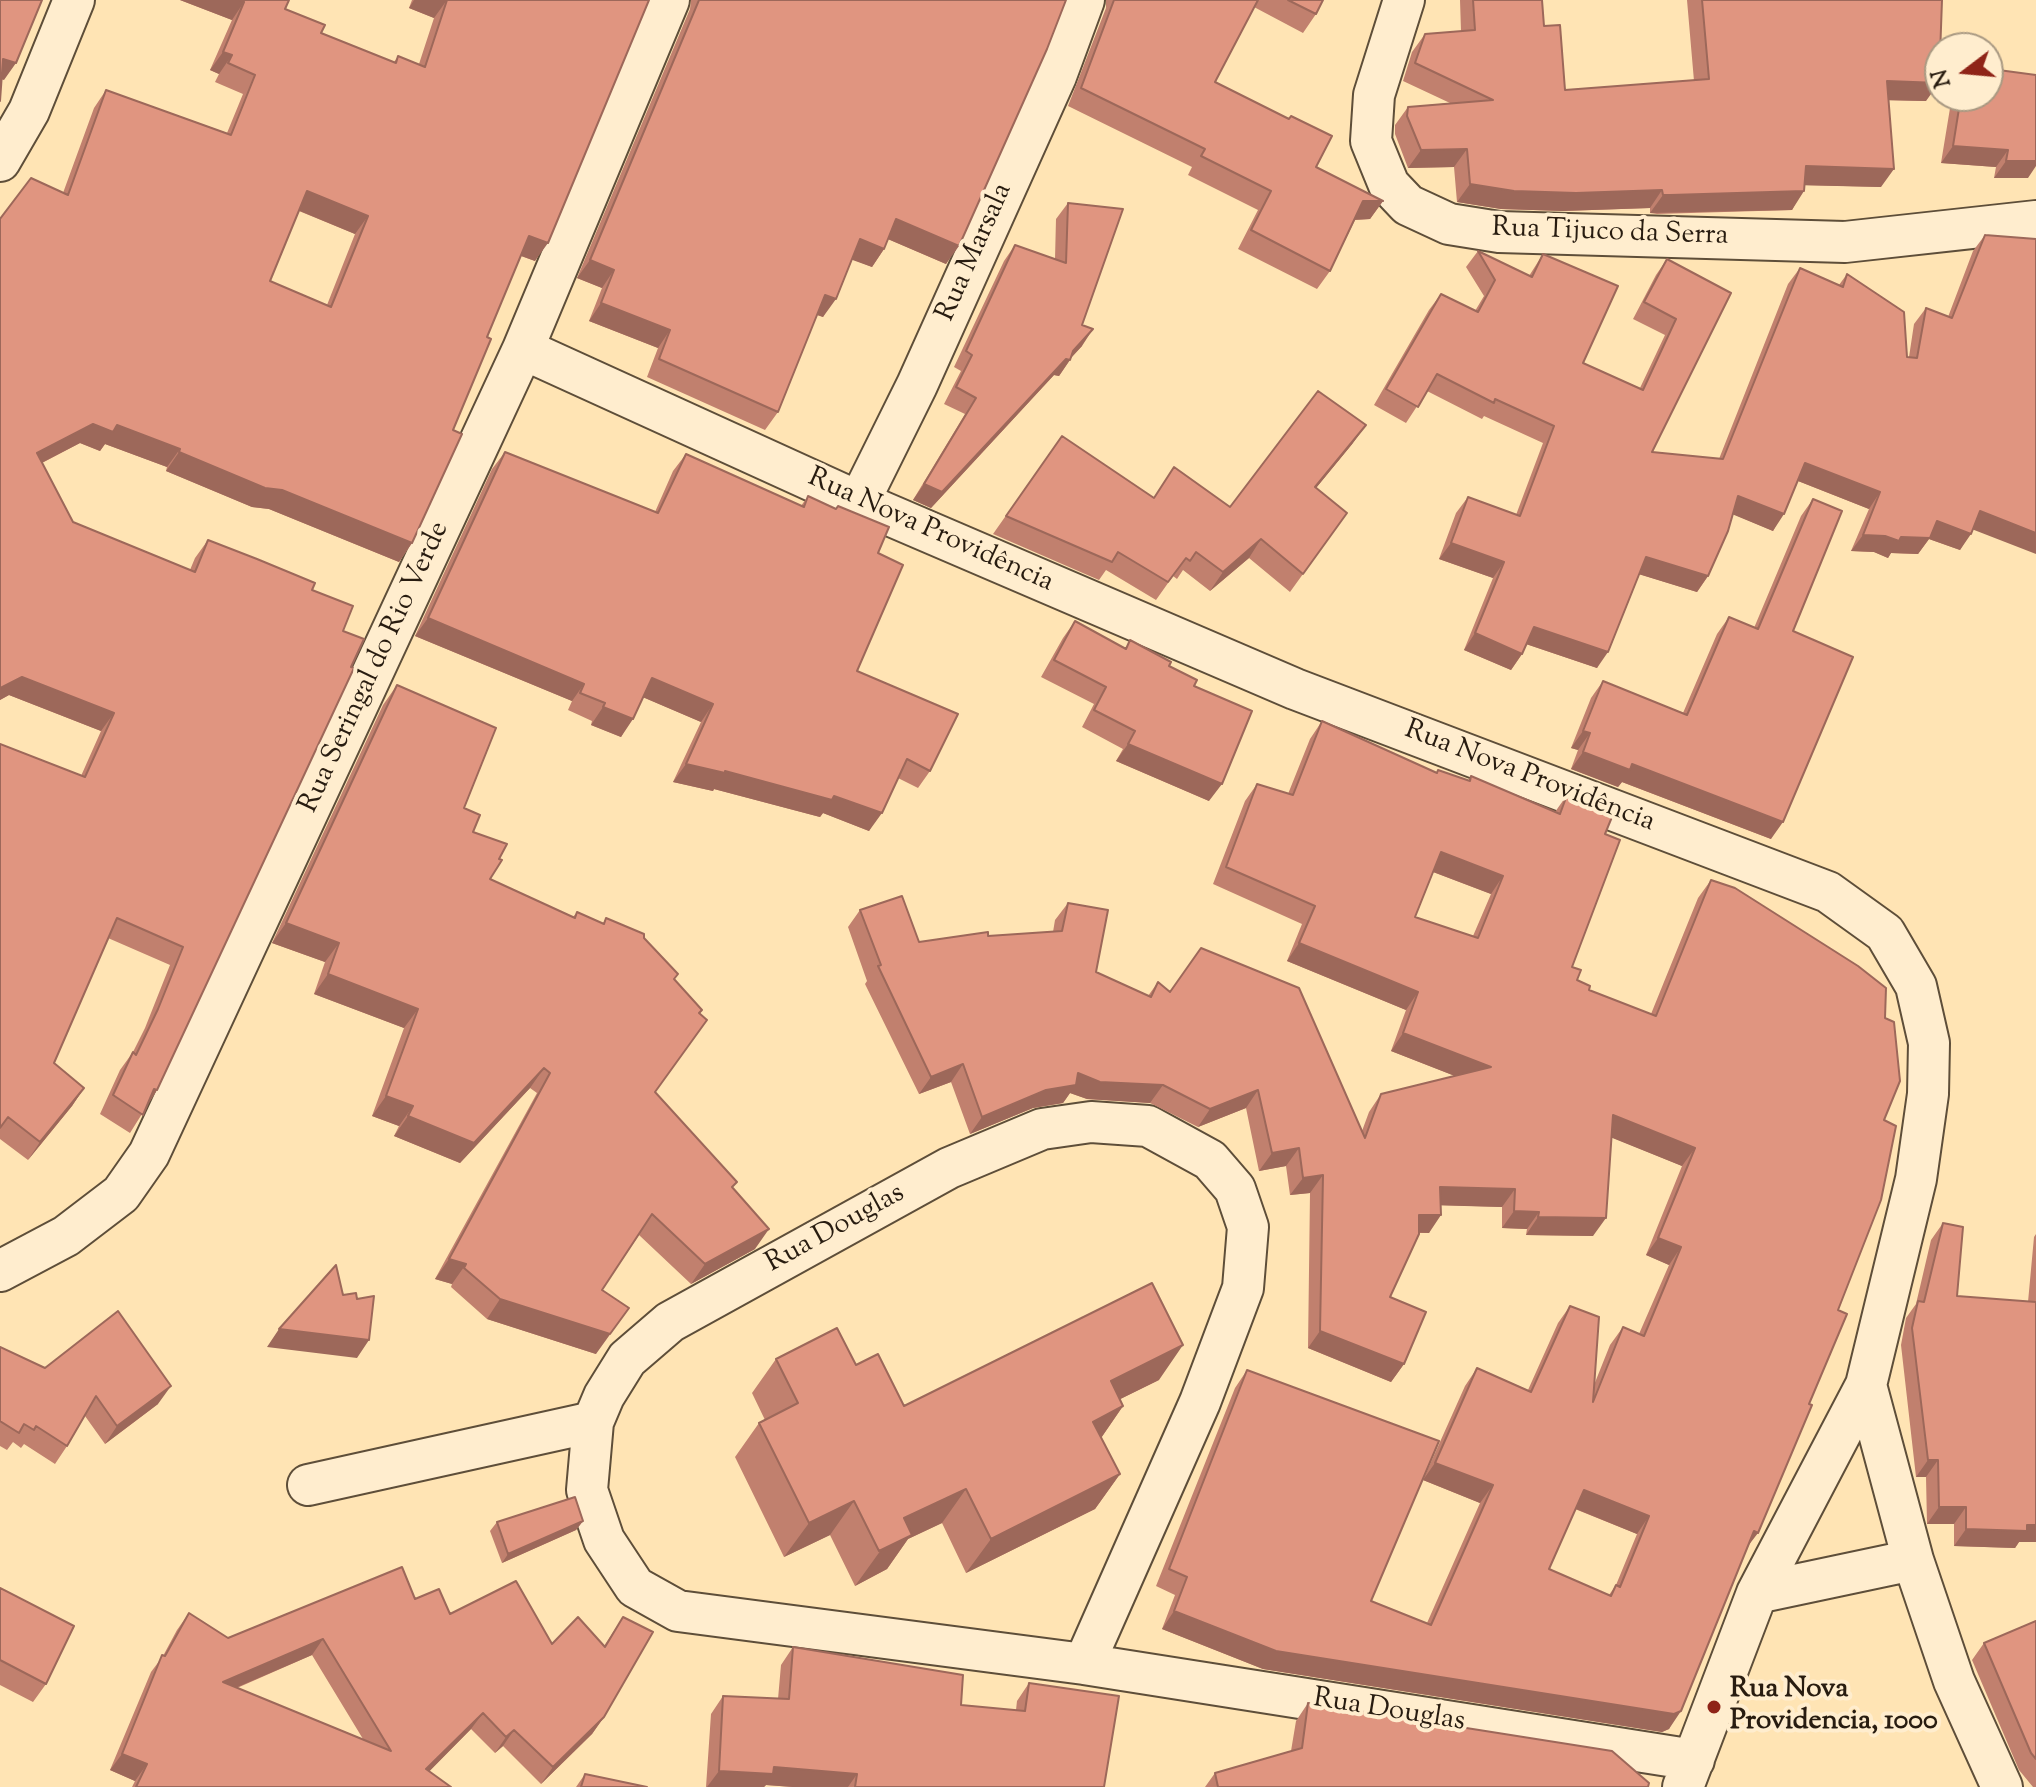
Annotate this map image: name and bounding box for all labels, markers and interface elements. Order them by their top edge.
north arrow [1924,32,2004,112]
text: N [1925,65,1961,91]
street label: Rua Marsala [931,179,1021,327]
street label: Rua Tijuco da Serra [1491,213,1729,255]
street label: Rua Nova Providência [802,463,1058,601]
street label: Rua Seringal do Rio Verde [294,517,458,819]
street label: Rua Nova Providência [1399,715,1659,841]
street label: Rua Douglas [761,1178,911,1282]
place label: Rua Nova Providencia, 1000 [1730,1674,1938,1740]
street label: Rua Douglas [1311,1683,1467,1741]
marker: Rua Nova Providencia, 1000 [1705,1698,1723,1716]

